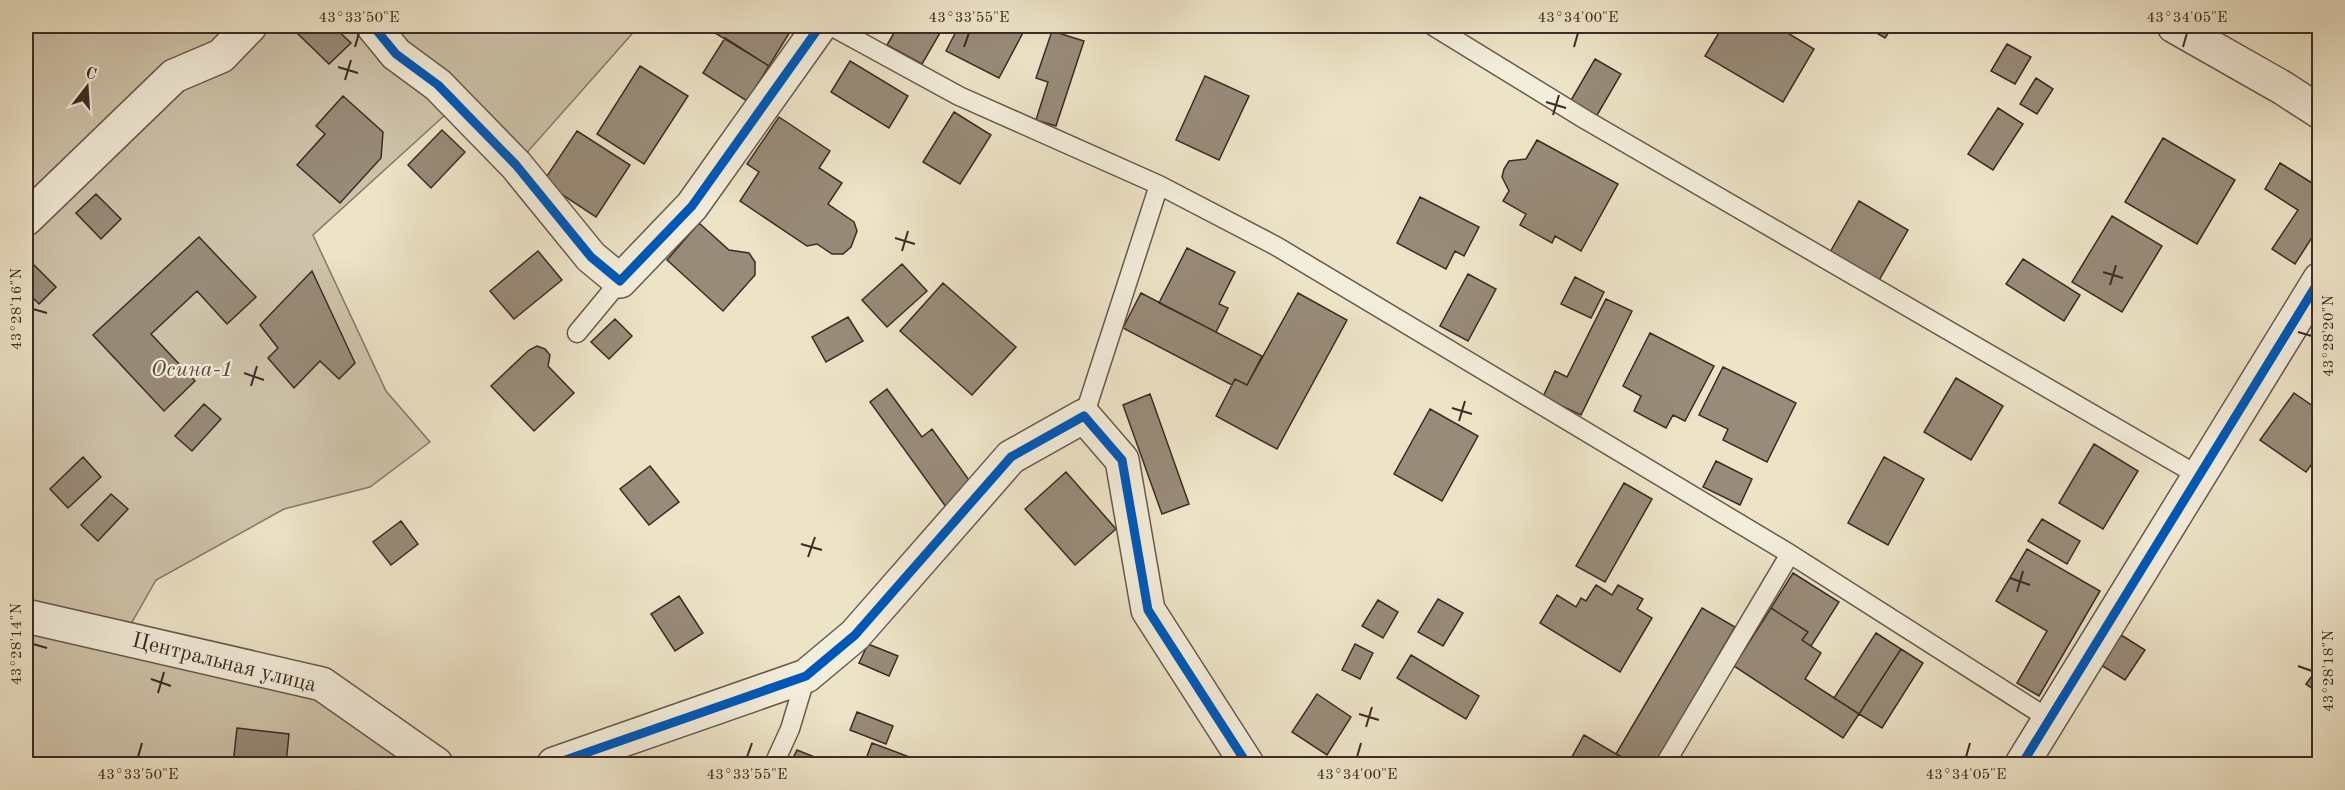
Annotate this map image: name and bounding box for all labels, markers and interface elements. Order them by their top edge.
text: 43°33'50"E [319,11,399,26]
text: 43°33'55"E [929,11,1009,26]
text: 43°34'00"E [1538,11,1618,26]
text: 43°34'05"E [2147,11,2227,26]
north arrow [57,57,117,117]
text: С [83,65,98,84]
text: 43°28'16"N [10,268,25,350]
text: 43°28'20"N [2322,295,2337,377]
park label: Осина-1 [151,359,233,381]
text: 43°28'14"N [10,603,25,685]
street label: Центральная улица [129,629,319,697]
text: 43°28'18"N [2322,630,2337,712]
text: 43°33'50"E [98,768,178,783]
text: 43°33'55"E [707,768,787,783]
text: 43°34'00"E [1317,768,1397,783]
text: 43°34'05"E [1926,768,2006,783]

